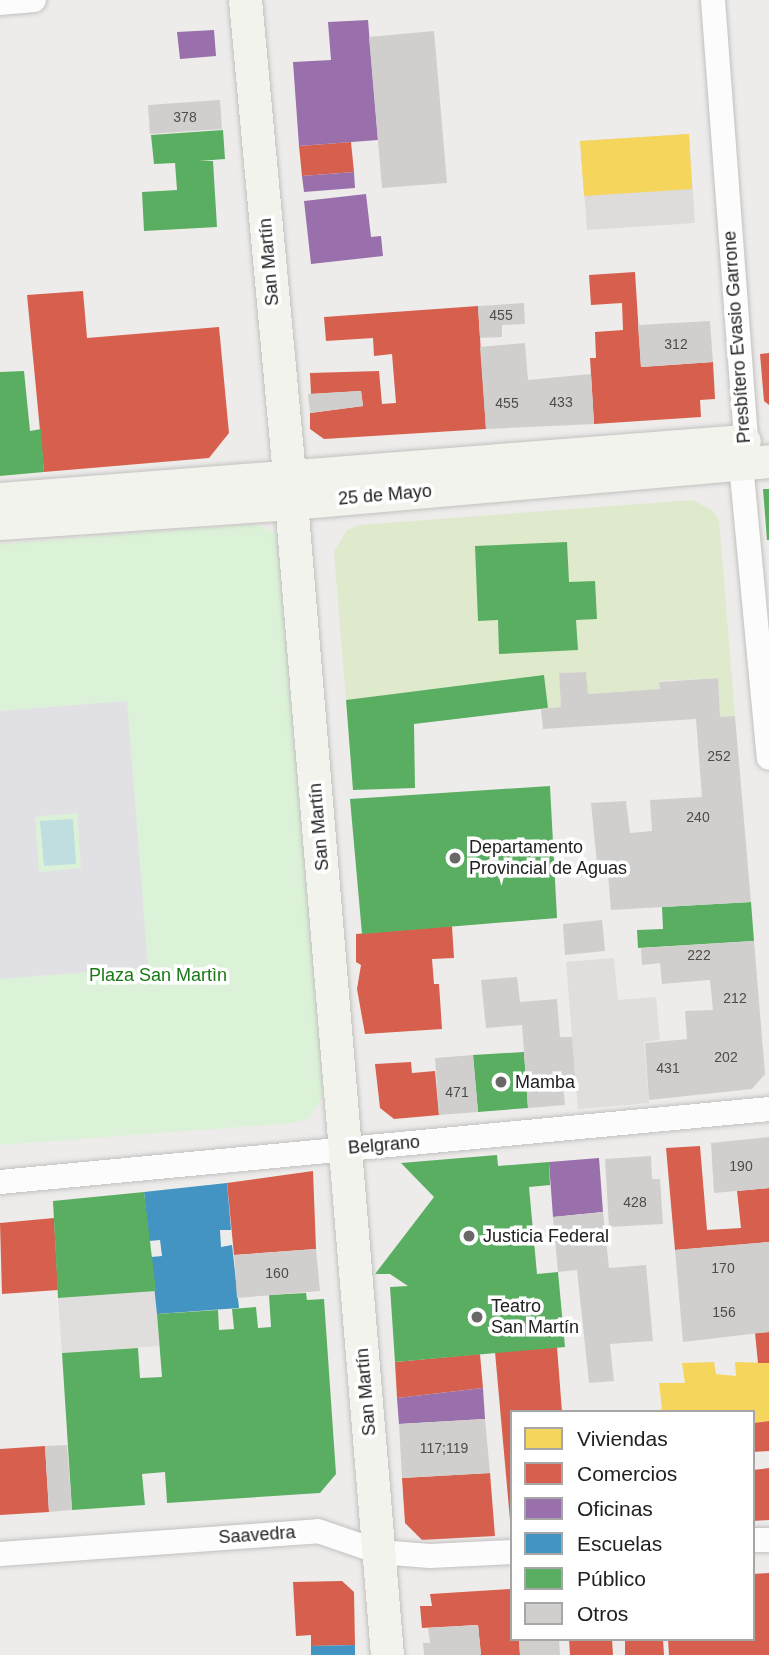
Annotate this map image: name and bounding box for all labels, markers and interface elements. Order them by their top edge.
house number: 378 [173,109,197,125]
street label: San Martín [254,217,284,307]
street label: Presbítero Evasio Garrone [719,230,755,444]
house number: 455 [489,307,513,323]
house number: 312 [664,336,688,352]
house number: 433 [549,394,573,410]
house number: 455 [495,395,519,411]
street label: 25 de Mayo [337,480,433,510]
house number: 252 [707,748,731,764]
street label: San Martín [304,782,334,872]
house number: 240 [686,809,710,825]
place label: Departamento Provincial de Aguas [469,837,628,880]
marker: Departamento Provincial de Aguas [447,850,463,866]
house number: 222 [687,947,711,963]
park label: Plaza San Martìn [89,964,227,986]
house number: 212 [723,990,747,1006]
house number: 202 [714,1049,738,1065]
house number: 431 [656,1060,680,1076]
place label: Mamba [515,1071,575,1093]
marker: Mamba [493,1074,509,1090]
house number: 471 [445,1084,469,1100]
street label: Belgrano [347,1131,421,1159]
house number: 190 [729,1158,753,1174]
house number: 428 [623,1194,647,1210]
place label: Justicia Federal [483,1225,609,1247]
marker: Justicia Federal [461,1228,477,1244]
house number: 170 [711,1260,735,1276]
house number: 160 [265,1265,289,1281]
place label: Teatro San Martín [491,1296,579,1338]
house number: 156 [712,1304,736,1320]
marker: Teatro San Martín [469,1309,485,1325]
street label: San Martín [351,1347,381,1437]
legend [510,1410,755,1641]
text: Viviendas [577,1427,668,1450]
house number: 117;119 [420,1440,468,1456]
text: Comercios [577,1462,677,1485]
text: Oficinas [577,1497,653,1520]
street label: Saavedra [218,1522,296,1548]
text: Escuelas [577,1532,662,1555]
text: Público [577,1567,646,1590]
text: Otros [577,1602,628,1625]

